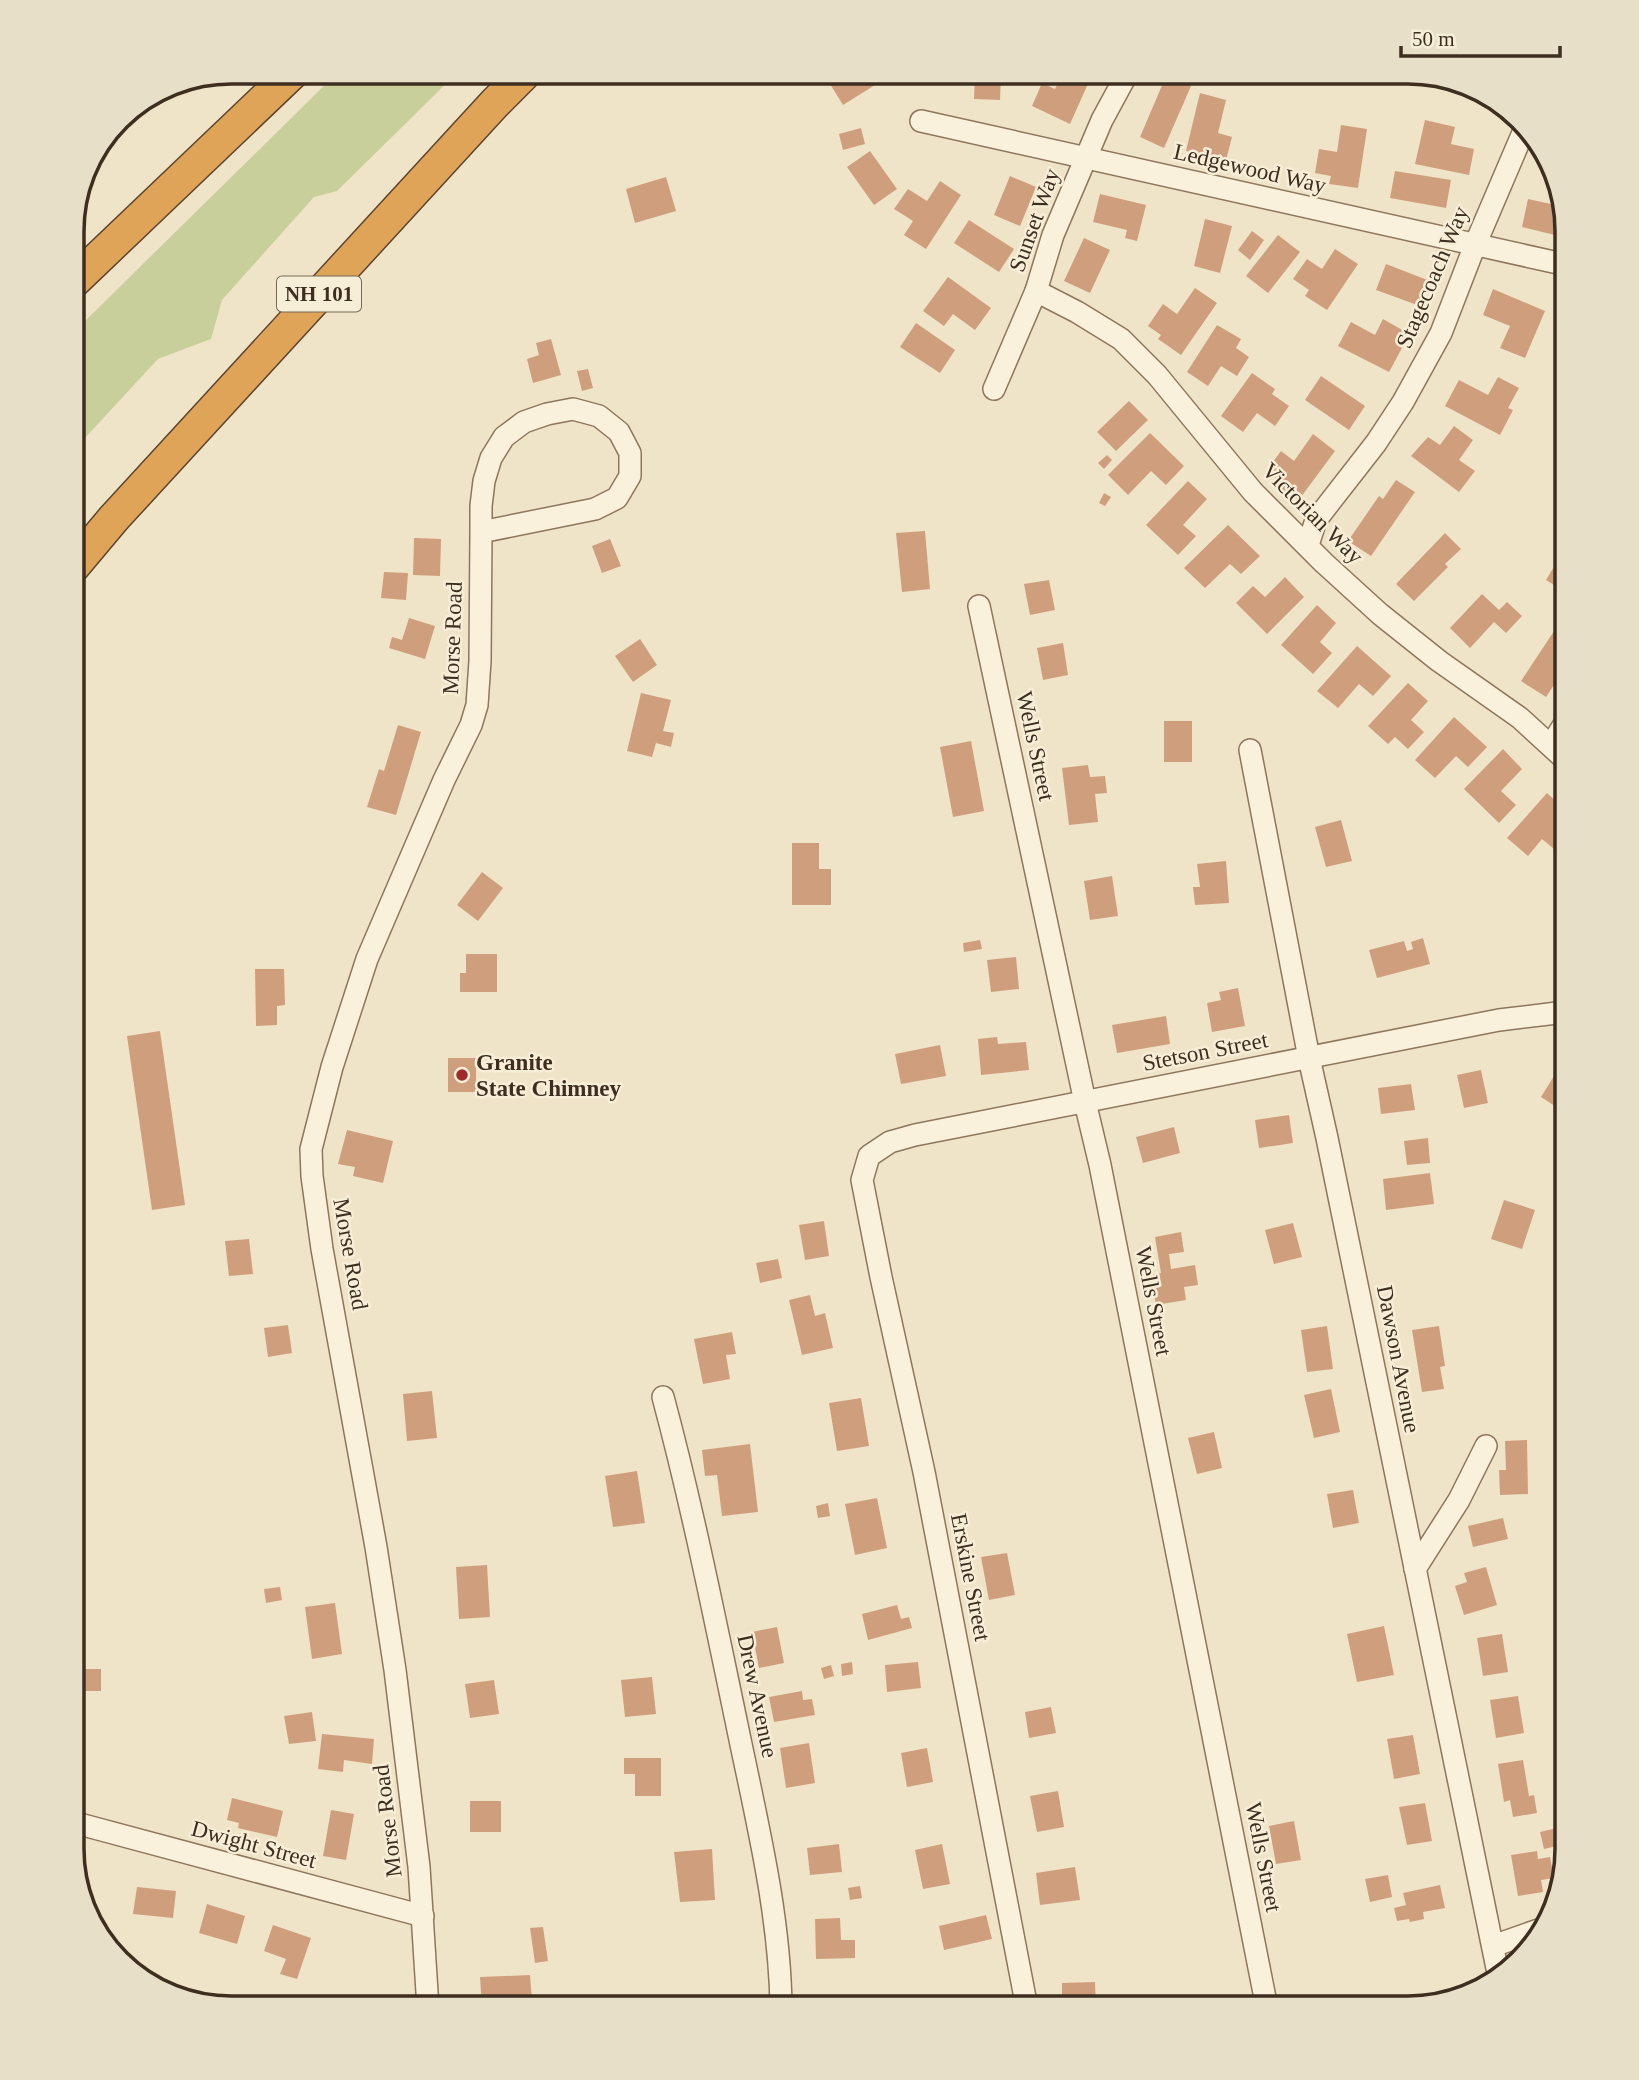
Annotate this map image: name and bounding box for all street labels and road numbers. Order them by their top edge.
street label: Ledgewood Way [1171,139,1329,198]
street label: Sunset Way [1004,165,1065,275]
street label: Stagecoach Way [1391,202,1474,352]
road number: NH 101 [277,276,361,312]
street label: Victorian Way [1257,458,1369,569]
street label: Morse Road [438,581,467,695]
street label: Wells Street [1012,689,1059,804]
street label: Stetson Street [1140,1027,1270,1076]
street label: Morse Road [328,1196,373,1312]
street label: Wells Street [1131,1244,1177,1359]
street label: Dawson Avenue [1372,1283,1425,1435]
street label: Erskine Street [946,1511,995,1644]
street label: Drew Avenue [732,1632,783,1760]
street label: Morse Road [368,1763,407,1879]
street label: Wells Street [1241,1800,1287,1915]
street label: Dwight Street [189,1816,320,1873]

